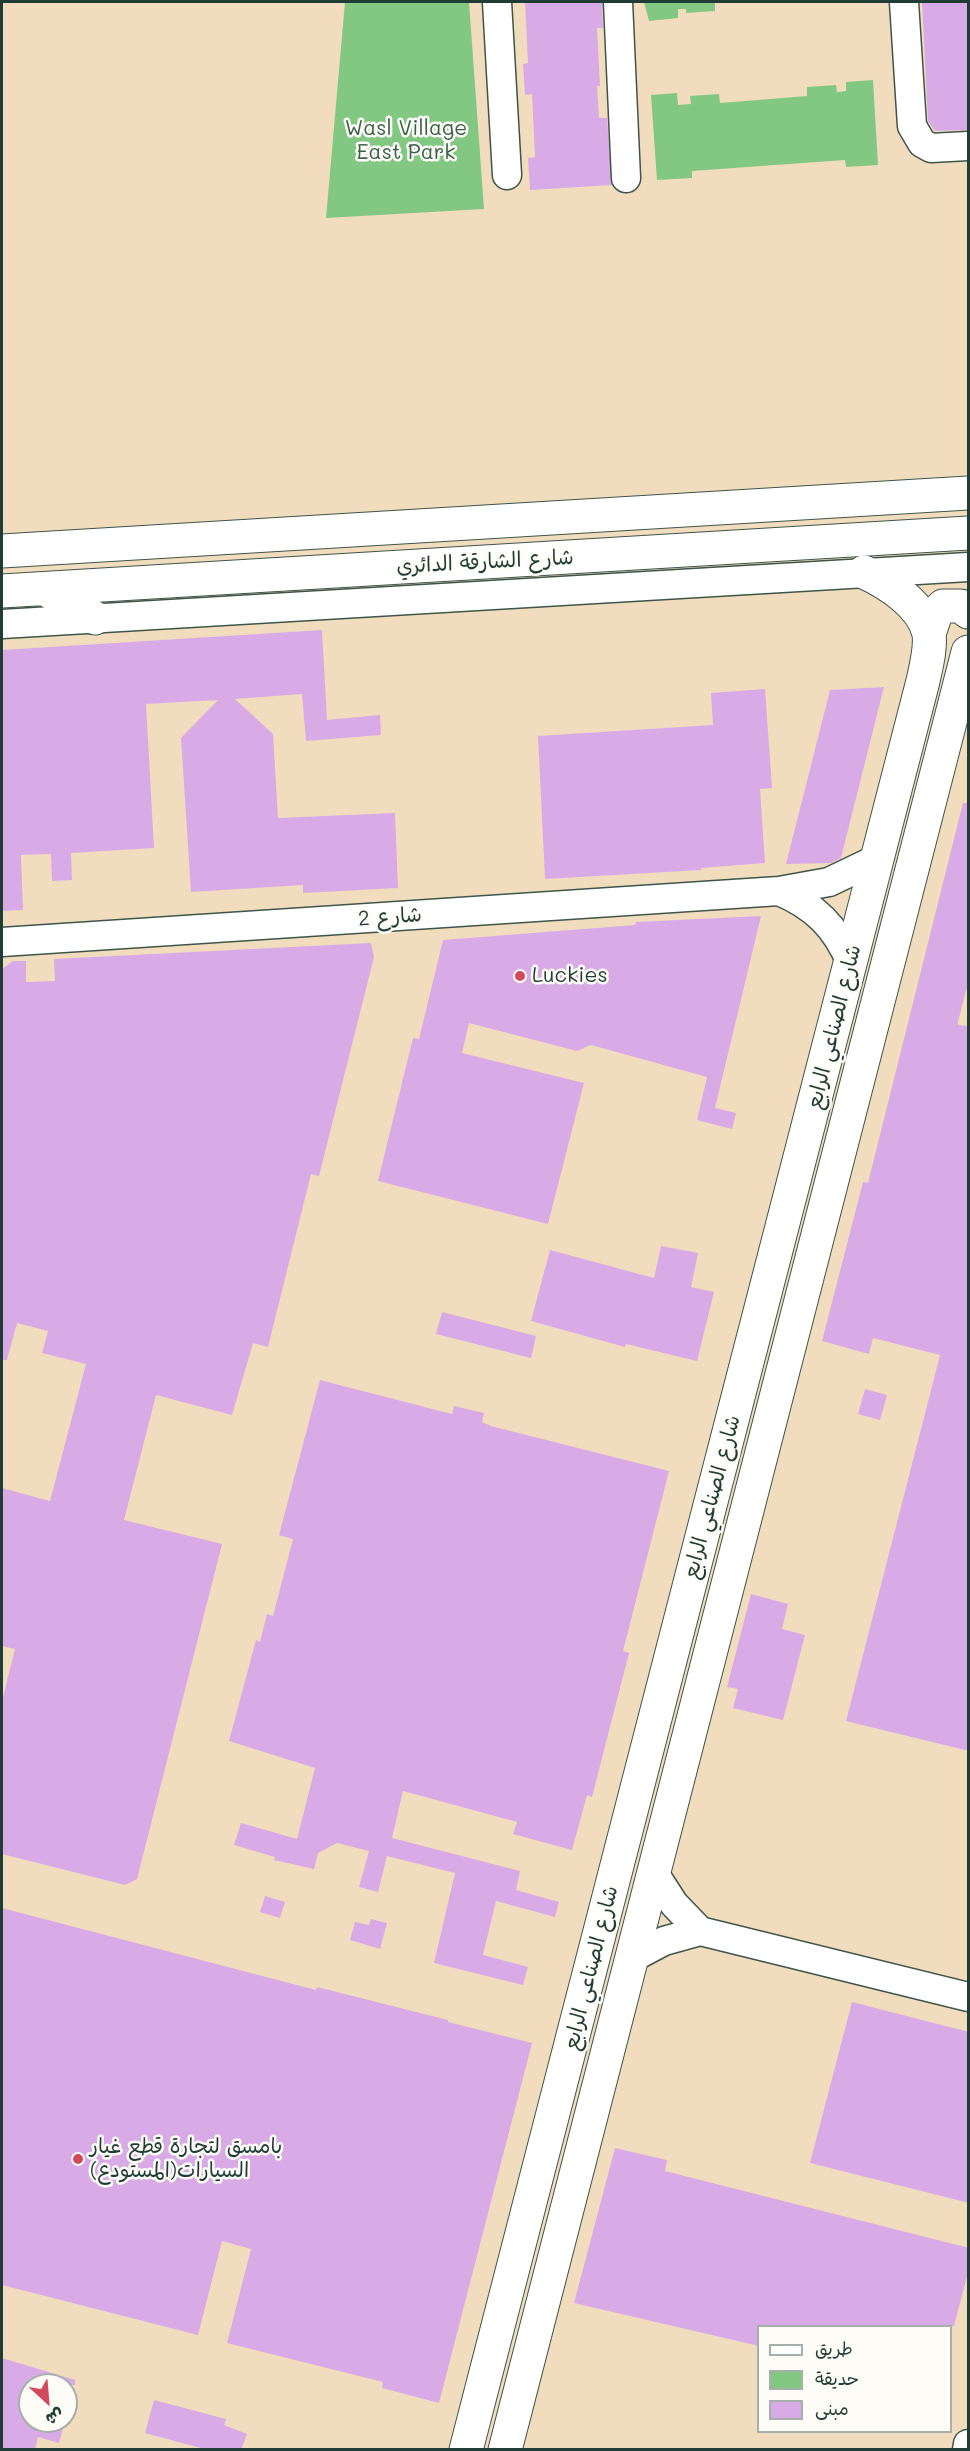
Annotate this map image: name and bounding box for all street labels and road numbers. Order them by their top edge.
street label: شارع الشارقة الدائري [396,545,574,579]
street label: شارع 2 [357,902,423,932]
street label: شارع الصناعي الرابع [801,942,867,1112]
street label: شارع الصناعي الرابع [678,1412,746,1582]
street label: شارع الصناعي الرابع [558,1883,624,2053]

